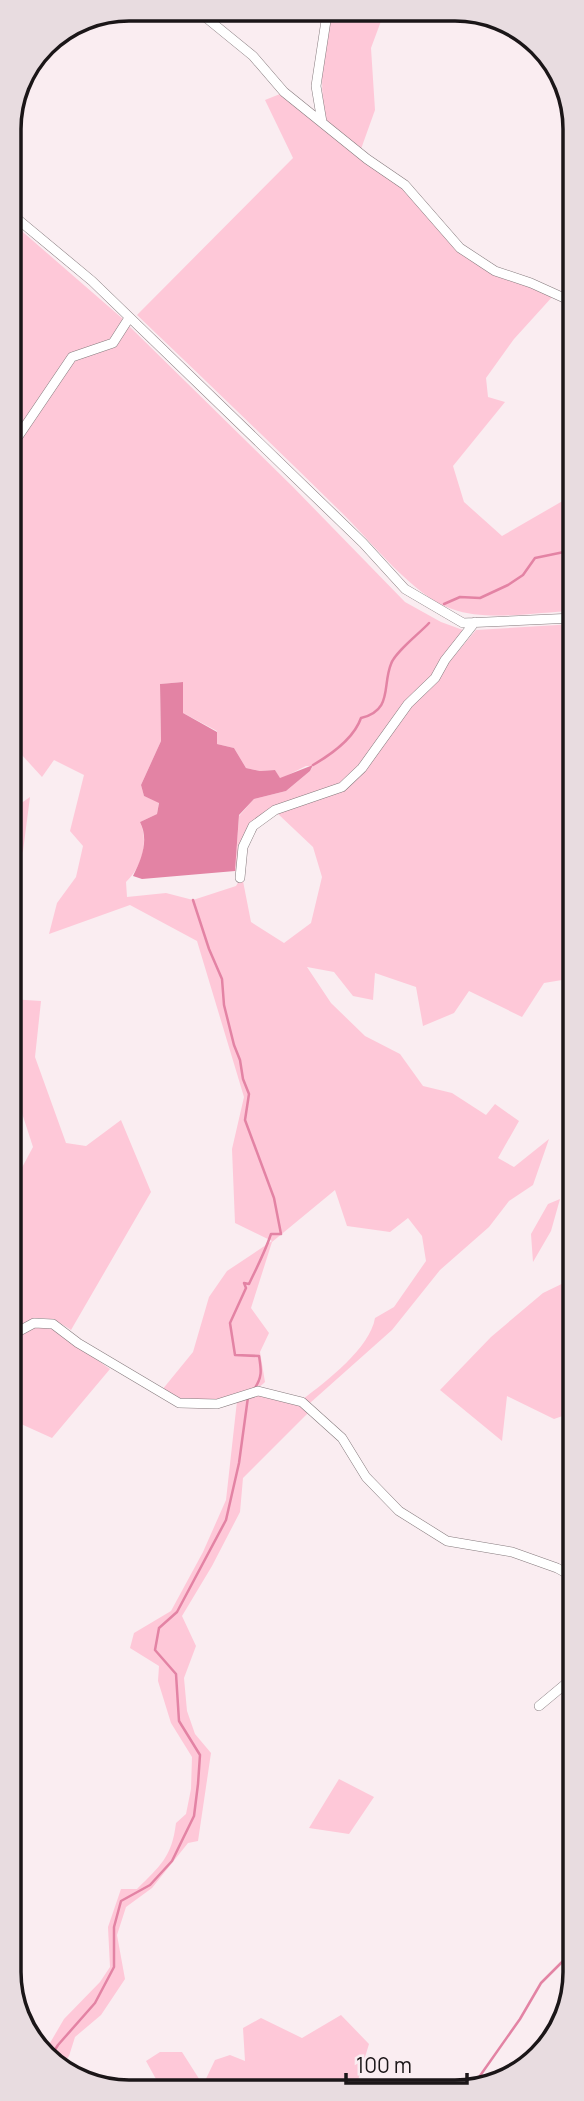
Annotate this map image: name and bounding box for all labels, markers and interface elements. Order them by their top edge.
scale bar [346,2042,467,2086]
text: 100 m [356,2051,412,2079]

